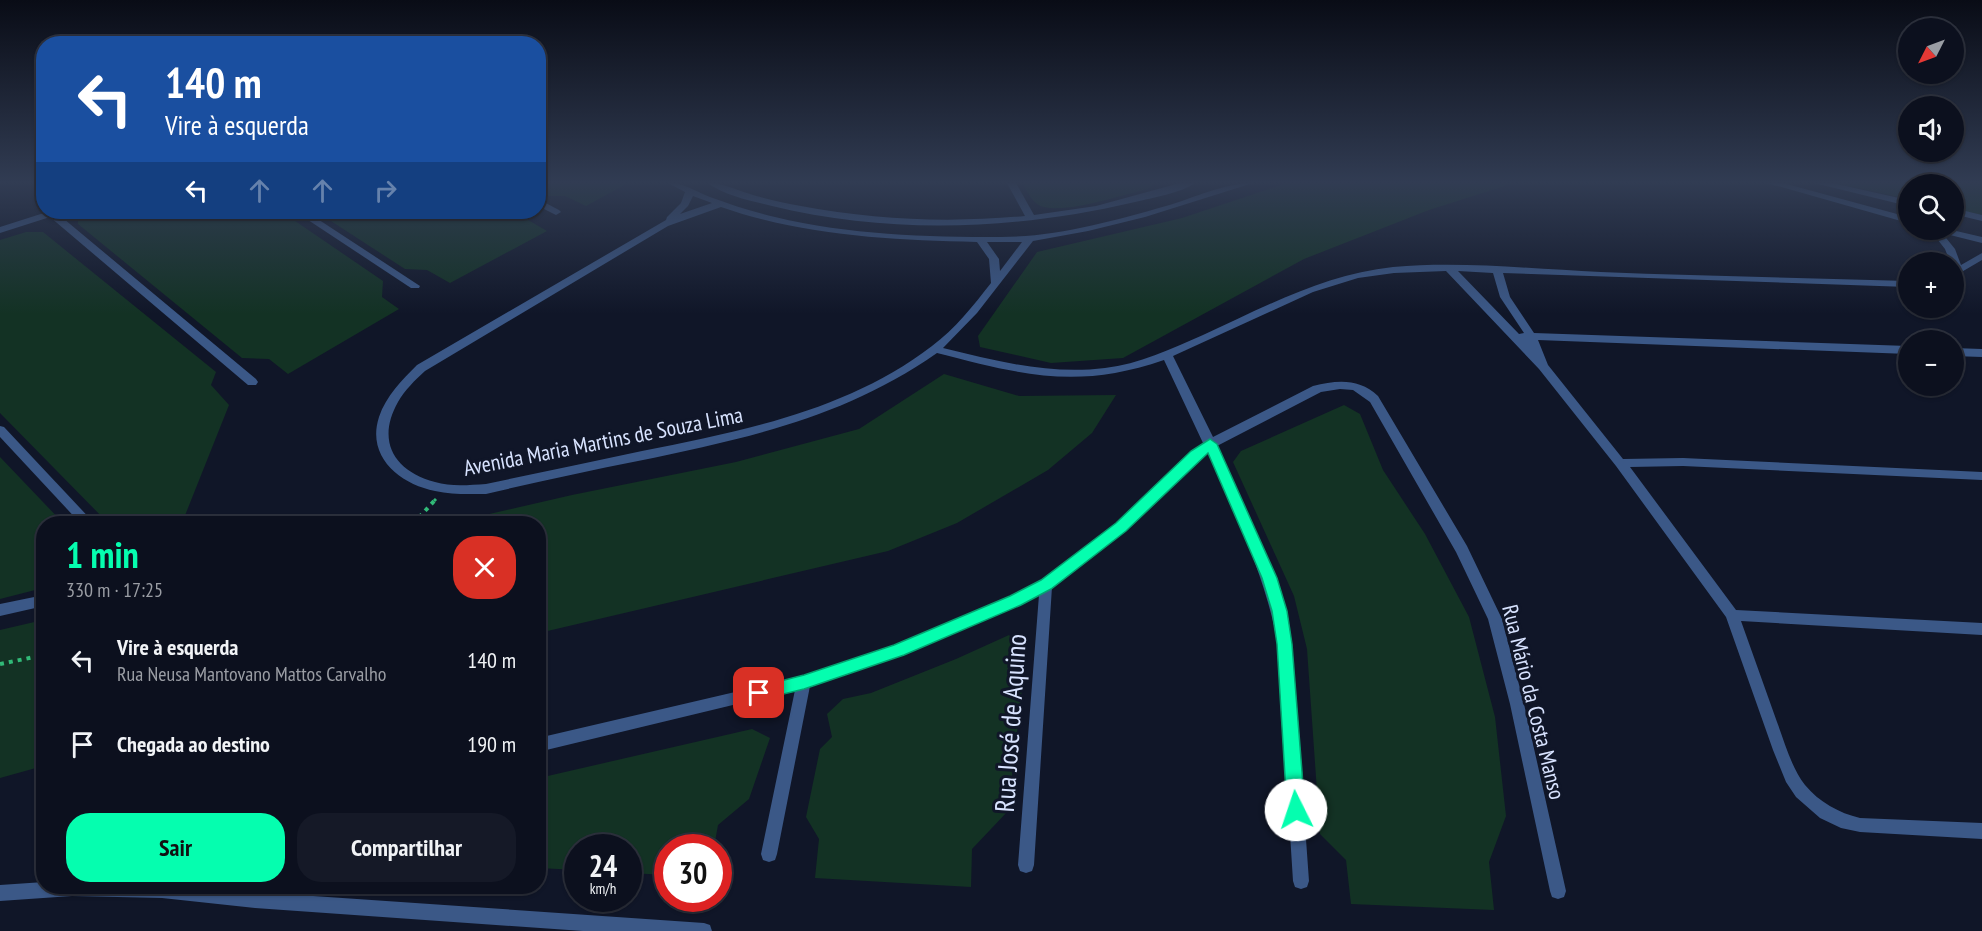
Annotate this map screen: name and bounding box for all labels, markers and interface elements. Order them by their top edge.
north arrow [1898,18,1964,84]
map controls [1898,18,1964,396]
text: 140 m [165,55,262,110]
icon: left [66,60,144,138]
button: sound [1898,96,1964,162]
text: Vire à esquerda [165,108,309,142]
icon: left [180,174,213,207]
icon: ahead [243,174,276,207]
icon: ahead [306,174,339,207]
icon: right [369,174,402,207]
button: search [1898,174,1964,240]
button: + [1898,252,1964,318]
button: − [1898,330,1964,396]
street label: Avenida Maria Martins de Souza Lima [461,400,745,482]
text: 1 min [66,531,139,578]
button: close [453,536,516,599]
text: 330 m · 17:25 [66,577,163,603]
street label: Rua Mário da Costa Manso [1496,602,1572,802]
text: Vire à esquerda [117,633,238,661]
street label: Rua José de Aquino [987,633,1033,813]
icon: left [66,644,99,677]
text: 140 m [467,646,516,674]
text: Rua Neusa Mantovano Mattos Carvalho [117,661,386,687]
pin [733,667,784,718]
icon: arrive [742,676,775,709]
icon: arrive [66,728,99,761]
text: Chegada ao destino [117,730,270,758]
text: 190 m [467,730,516,758]
position arrow [1264,778,1328,842]
button: Sair [66,813,285,882]
button: Compartilhar [297,813,516,882]
speed limit sign: 30 [654,834,732,912]
text: 24 [589,846,617,885]
text: km/h [590,879,616,898]

